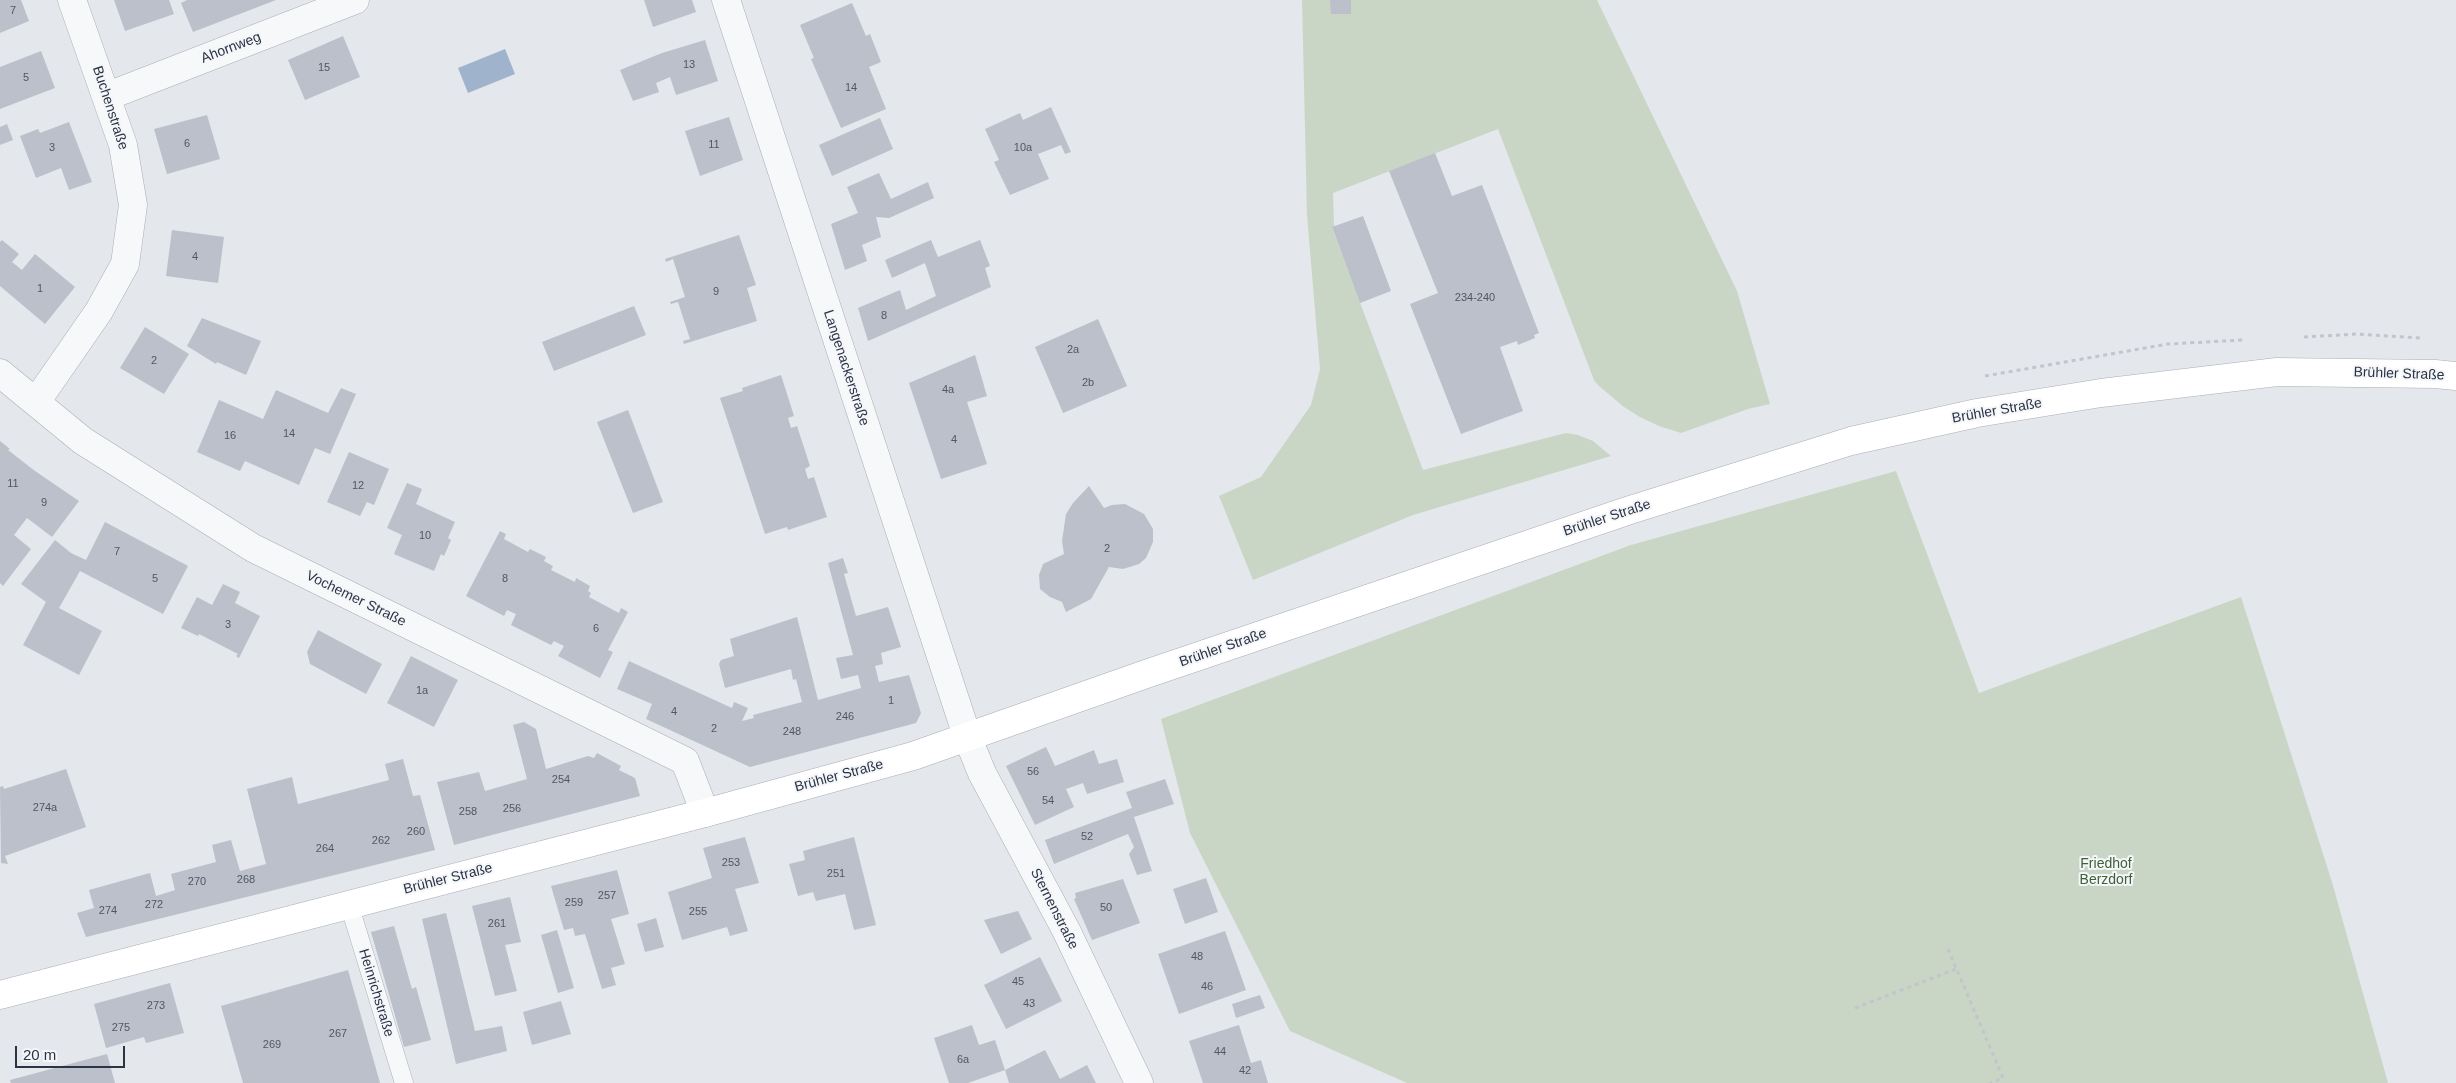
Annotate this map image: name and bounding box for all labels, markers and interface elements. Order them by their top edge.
house number: 7 [10,4,16,18]
street label: Ahornweg [199,29,263,67]
house number: 13 [683,58,695,72]
house number: 15 [318,61,330,75]
street label: Buchenstraße [89,64,131,152]
house number: 5 [23,71,29,85]
house number: 14 [845,81,857,95]
house number: 6 [184,137,190,151]
house number: 11 [708,138,720,152]
house number: 3 [49,141,55,155]
house number: 10a [1014,141,1032,155]
house number: 4 [192,250,198,264]
house number: 1 [37,282,43,296]
house number: 9 [713,285,719,299]
house number: 234-240 [1455,291,1495,305]
street label: Langenackerstraße [819,308,873,428]
house number: 8 [881,309,887,323]
house number: 2a [1067,343,1079,357]
house number: 2 [151,354,157,368]
street label: Brühler Straße [2353,364,2445,384]
house number: 2b [1082,376,1094,390]
house number: 4a [942,383,954,397]
street label: Brühler Straße [1951,395,2043,427]
house number: 14 [283,427,295,441]
house number: 16 [224,429,236,443]
house number: 4 [951,433,957,447]
house number: 11 [7,477,19,491]
house number: 12 [352,479,364,493]
house number: 9 [41,496,47,510]
street label: Brühler Straße [1561,496,1653,540]
house number: 10 [419,529,431,543]
house number: 2 [1104,542,1110,556]
house number: 7 [114,545,120,559]
street label: Vochemer Straße [303,568,409,630]
house number: 5 [152,572,158,586]
house number: 8 [502,572,508,586]
house number: 3 [225,618,231,632]
house number: 6 [593,622,599,636]
street label: Brühler Straße [1177,625,1269,671]
house number: 1a [416,684,428,698]
house number: 1 [888,694,894,708]
house number: 4 [671,705,677,719]
house number: 246 [836,710,854,724]
house number: 2 [711,722,717,736]
house number: 248 [783,725,801,739]
street label: Brühler Straße [793,756,885,796]
house number: 56 [1027,765,1039,779]
house number: 254 [552,773,570,787]
house number: 54 [1042,794,1054,808]
house number: 274a [33,801,57,815]
house number: 256 [503,802,521,816]
house number: 258 [459,805,477,819]
house number: 260 [407,825,425,839]
house number: 52 [1081,830,1093,844]
house number: 262 [372,834,390,848]
house number: 264 [316,842,334,856]
house number: 253 [722,856,740,870]
park label: Friedhof Berzdorf [2080,856,2132,889]
street label: Brühler Straße [402,860,494,898]
street label: Sternenstraße [1026,866,1082,952]
house number: 251 [827,867,845,881]
house number: 268 [237,873,255,887]
house number: 270 [188,875,206,889]
house number: 257 [598,889,616,903]
house number: 259 [565,896,583,910]
house number: 272 [145,898,163,912]
house number: 50 [1100,901,1112,915]
house number: 274 [99,904,117,918]
house number: 255 [689,905,707,919]
house number: 261 [488,917,506,931]
street label: Heinrichstraße [355,947,397,1039]
house number: 48 [1191,950,1203,964]
house number: 45 [1012,975,1024,989]
house number: 46 [1201,980,1213,994]
house number: 43 [1023,997,1035,1011]
house number: 273 [147,999,165,1013]
house number: 275 [112,1021,130,1035]
house number: 267 [329,1027,347,1041]
scale bar [18,1036,128,1068]
house number: 269 [263,1038,281,1052]
house number: 44 [1214,1045,1226,1059]
text: 20 m [23,1046,56,1063]
house number: 6a [957,1053,969,1067]
house number: 42 [1239,1064,1251,1078]

